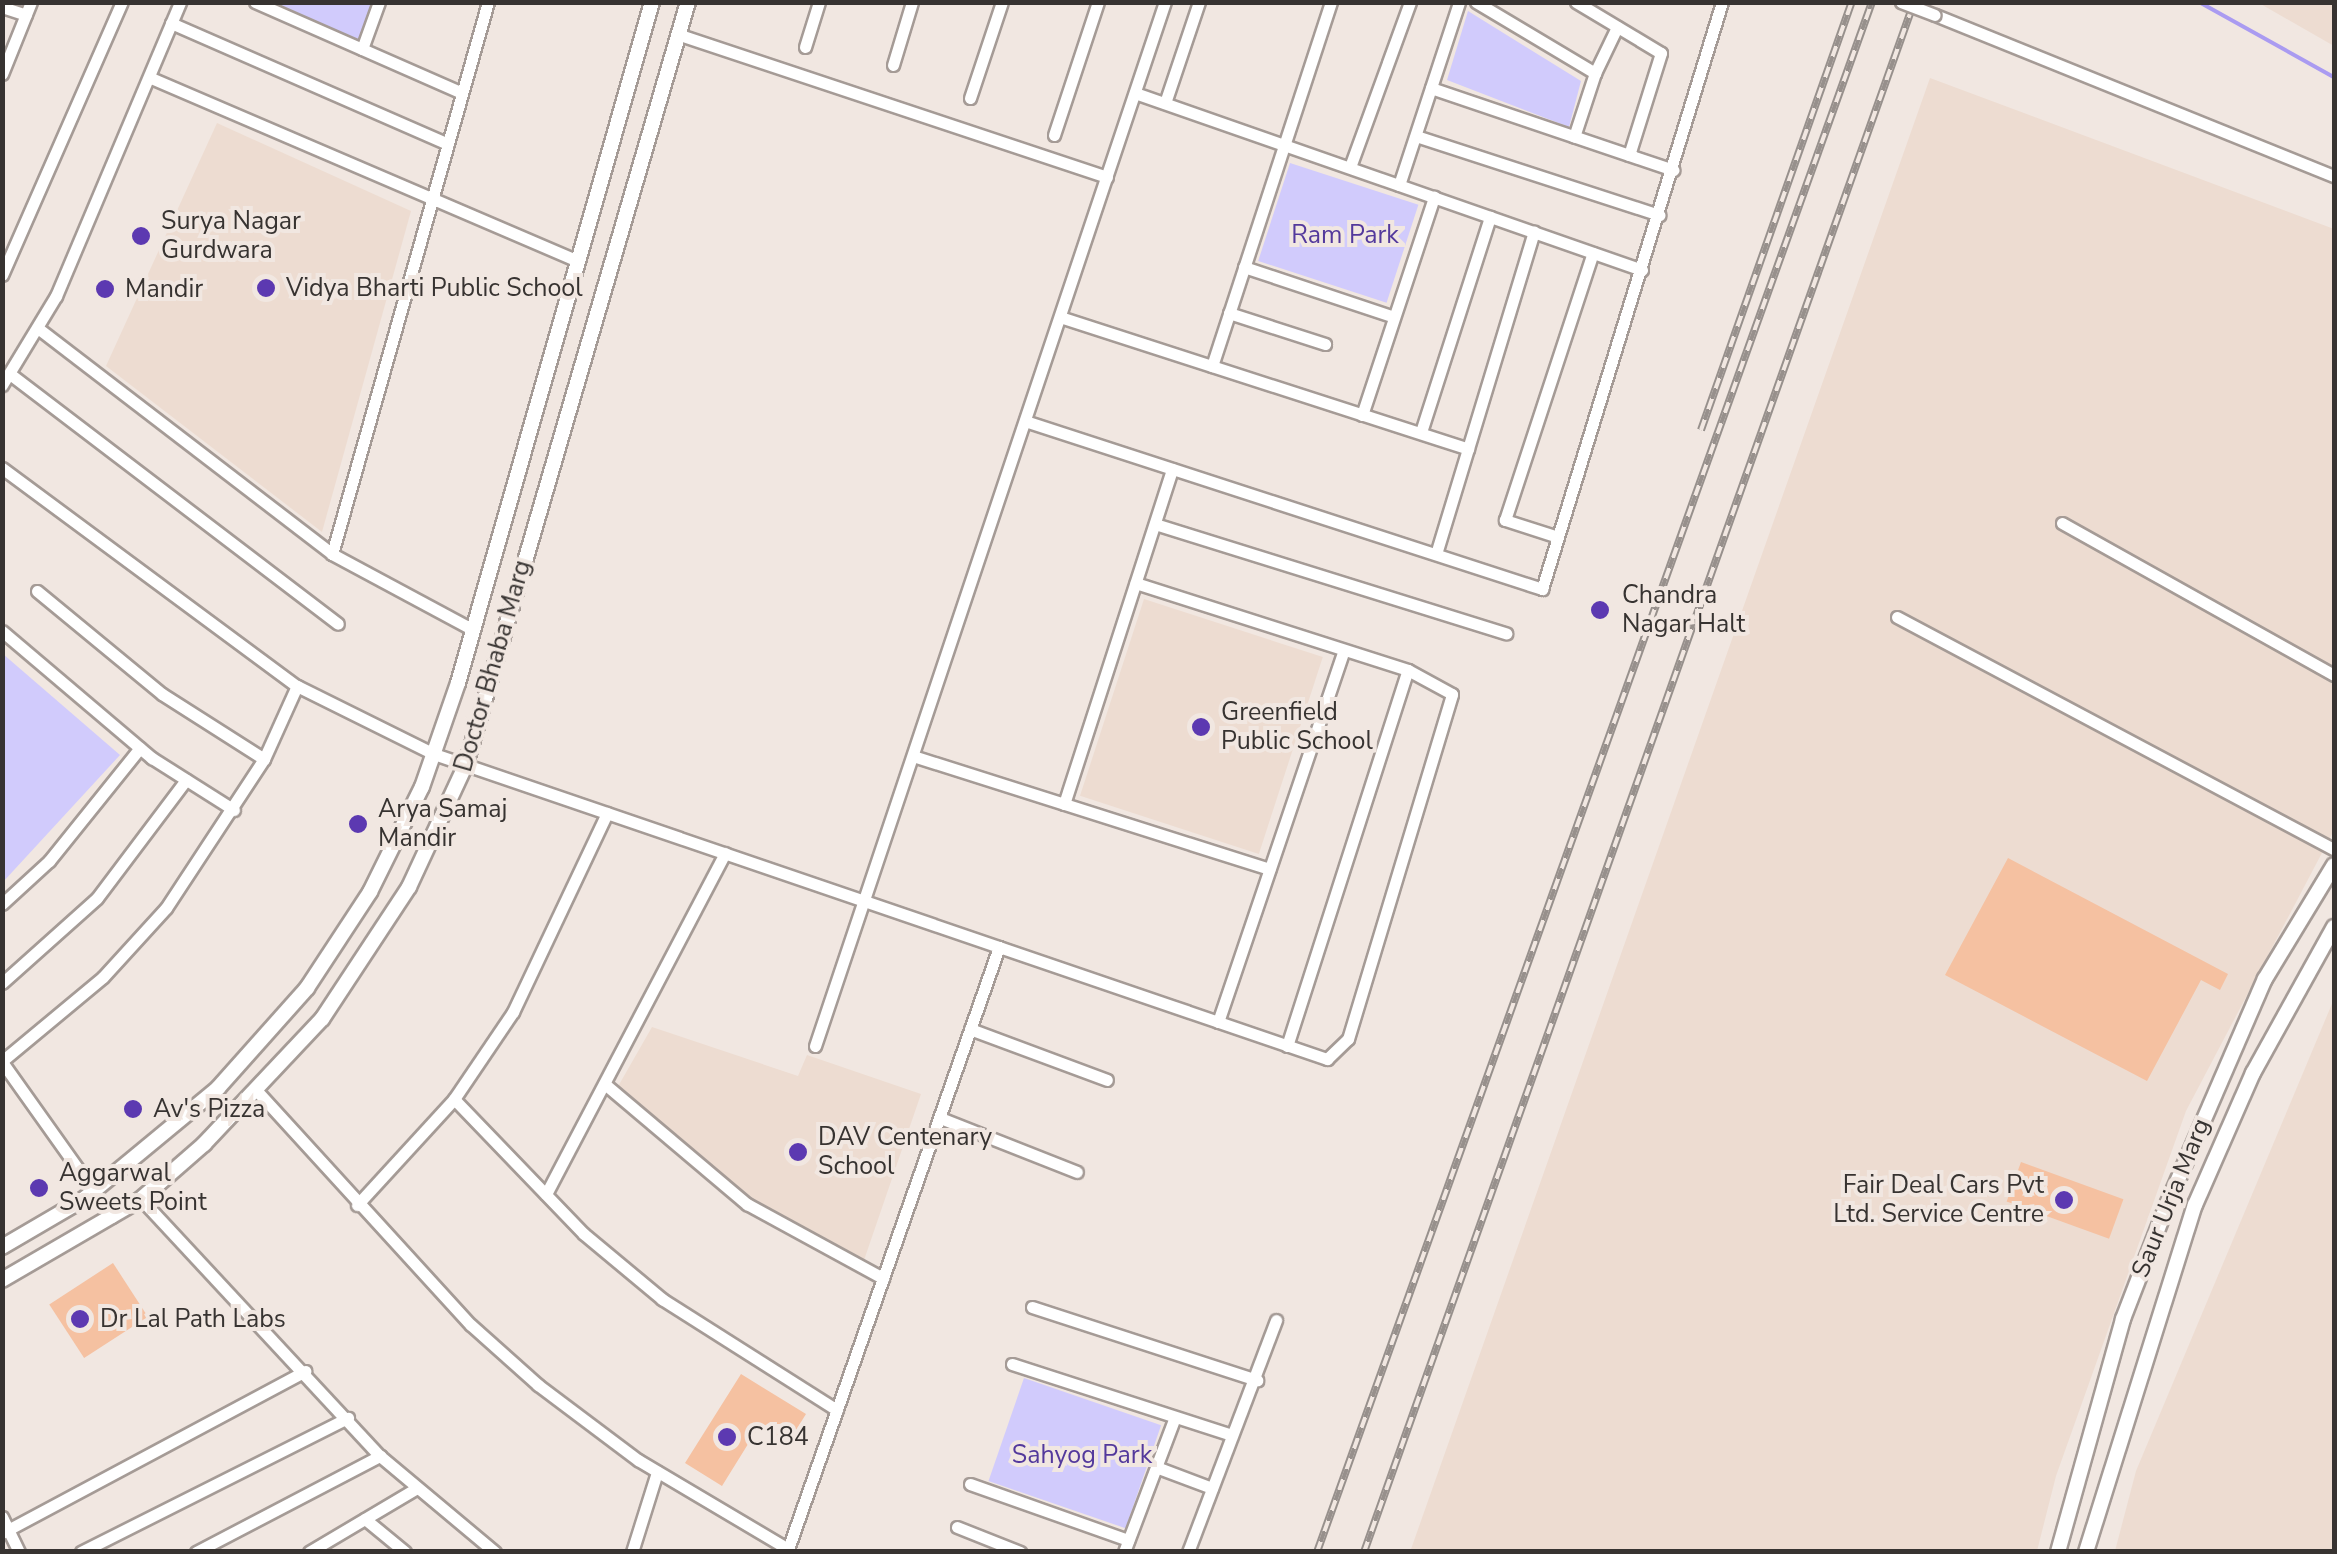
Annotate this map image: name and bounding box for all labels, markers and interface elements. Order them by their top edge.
place label: Surya Nagar Gurdwara [161,207,301,266]
park label: Ram Park [1291,220,1399,250]
marker: Surya Nagar Gurdwara [130,225,152,247]
place label: Vidya Bharti Public School [286,273,583,303]
place label: Mandir [125,274,203,304]
marker: Vidya Bharti Public School [255,277,277,299]
marker: Mandir [94,278,116,300]
street label: Doctor Bhaba Marg [448,557,538,775]
place label: Chandra Nagar Halt [1622,581,1745,640]
marker: Chandra Nagar Halt [1587,597,1613,623]
place label: Greenfield Public School [1221,698,1373,757]
marker: Greenfield Public School [1190,716,1212,738]
place label: Arya Samaj Mandir [378,795,507,854]
marker: Arya Samaj Mandir [347,813,369,835]
place label: Av's Pizza [153,1094,265,1124]
marker: Av's Pizza [122,1098,144,1120]
street label: Saur Urja Marg [2125,1114,2217,1282]
place label: DAV Centenary School [818,1123,992,1182]
marker: DAV Centenary School [787,1141,809,1163]
place label: Aggarwal Sweets Point [59,1159,207,1218]
place label: Fair Deal Cars Pvt Ltd. Service Centre [1833,1171,2044,1230]
marker: Aggarwal Sweets Point [28,1177,50,1199]
marker: Fair Deal Cars Pvt Ltd. Service Centre [2053,1189,2075,1211]
place label: Dr Lal Path Labs [100,1304,286,1334]
marker: Dr Lal Path Labs [69,1308,91,1330]
place label: C184 [747,1422,809,1452]
marker: C184 [716,1426,738,1448]
park label: Sahyog Park [1012,1440,1152,1470]

